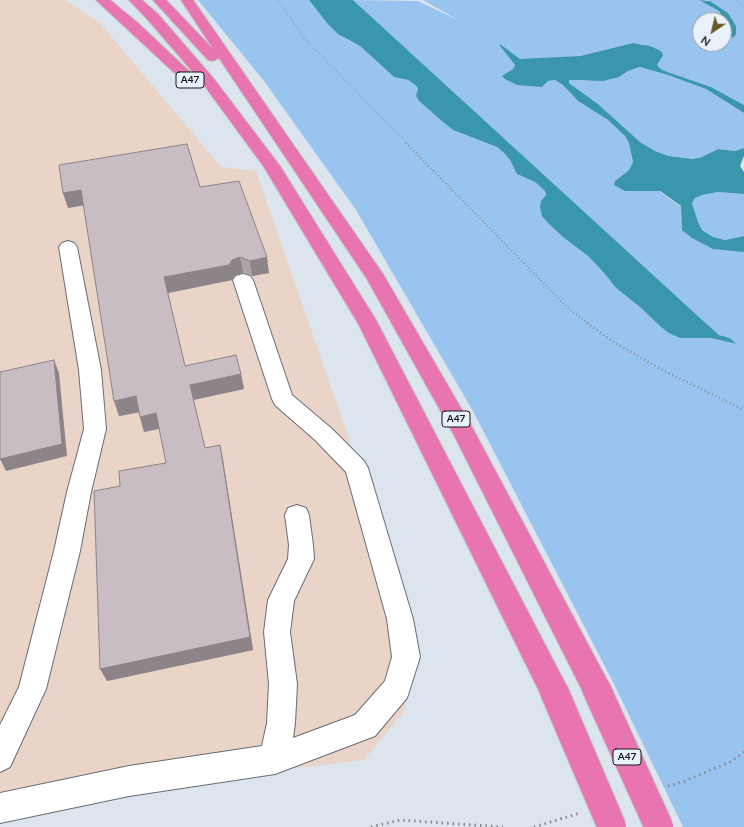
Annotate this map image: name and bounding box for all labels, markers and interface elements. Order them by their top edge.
north arrow [692,12,732,52]
text: N [698,34,713,49]
road number: A47 [176,72,204,88]
road number: A47 [442,411,470,427]
road number: A47 [613,749,641,765]

